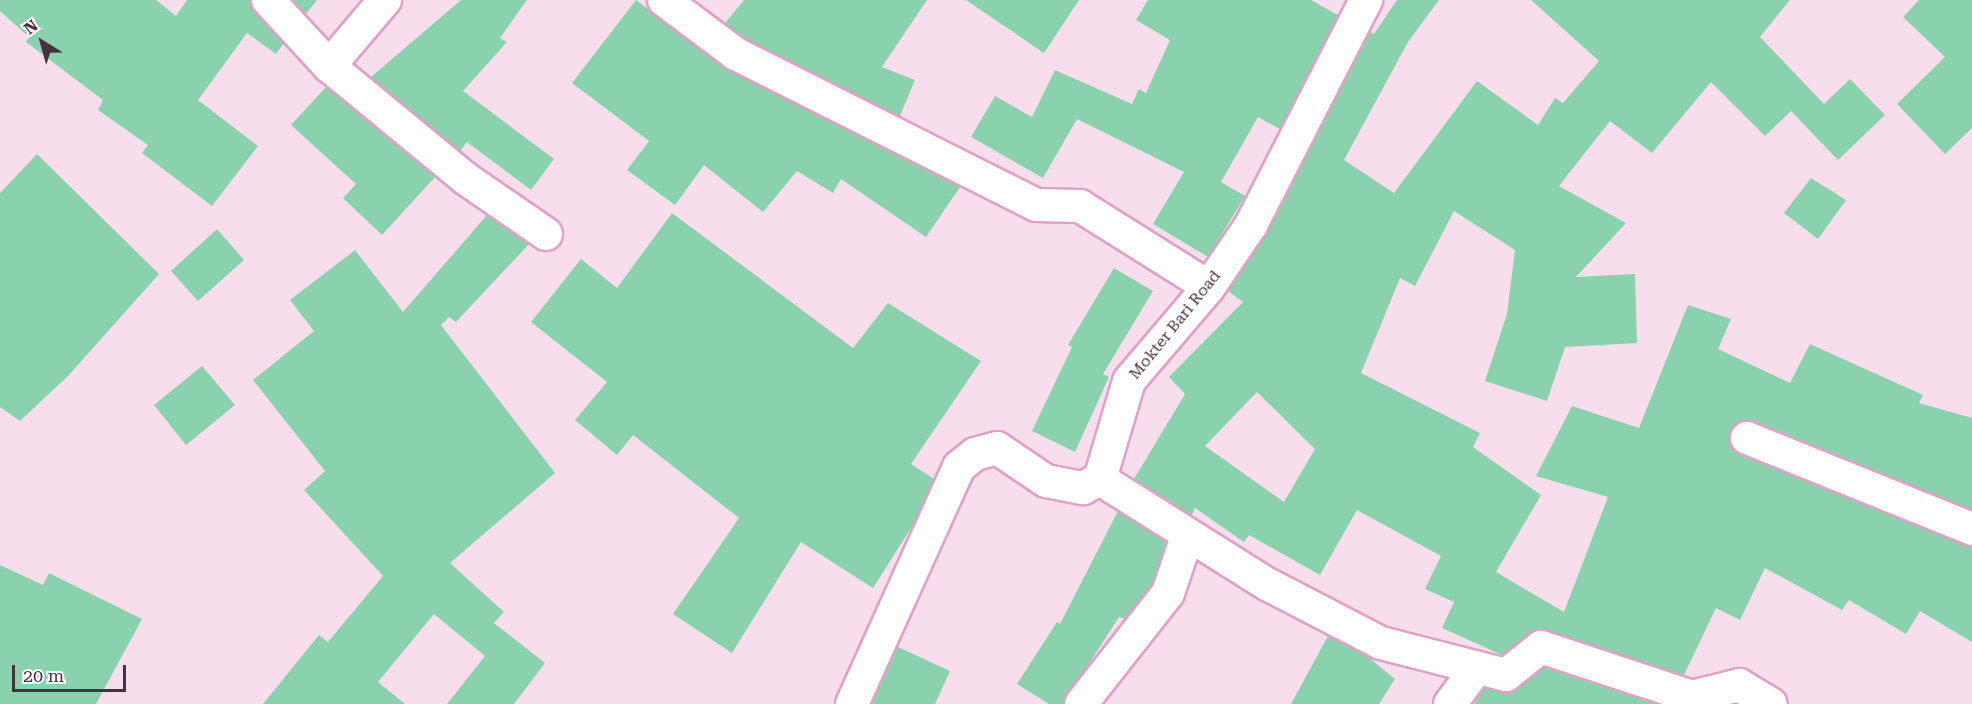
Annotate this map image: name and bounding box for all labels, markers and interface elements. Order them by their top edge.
north arrow [12,12,72,72]
text: N [20,16,42,39]
street label: Mokter Bari Road [1125,267,1225,383]
scale bar [15,653,129,691]
text: 20 m [23,665,64,686]

